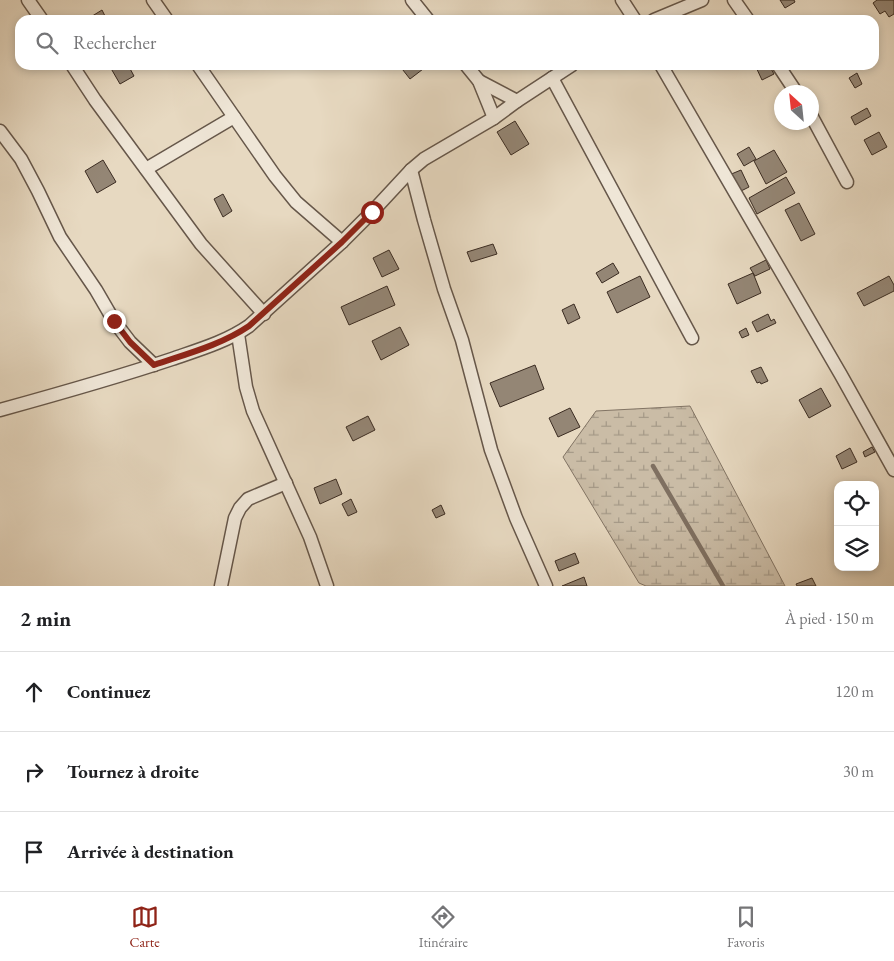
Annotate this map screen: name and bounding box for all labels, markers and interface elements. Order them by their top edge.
search box [15,15,879,70]
icon: search [33,29,61,57]
text: Rechercher [73,30,156,55]
north arrow [774,85,819,130]
route start [361,201,384,224]
route end [103,310,126,333]
map controls [834,481,879,571]
button: locate [834,481,879,526]
button: layers [834,526,879,571]
text: 2 min [20,605,71,632]
text: À pied · 150 m [785,608,874,629]
icon: ahead [20,678,48,706]
text: Continuez [67,679,151,704]
text: 120 m [835,681,874,702]
icon: right [20,758,48,786]
text: Tournez à droite [67,759,199,784]
text: 30 m [843,761,874,782]
icon: arrive [20,838,48,866]
text: Arrivée à destination [67,839,234,864]
tab: Carte [130,903,160,951]
tab: Itinéraire [419,903,468,951]
tab: Favoris [727,903,764,951]

